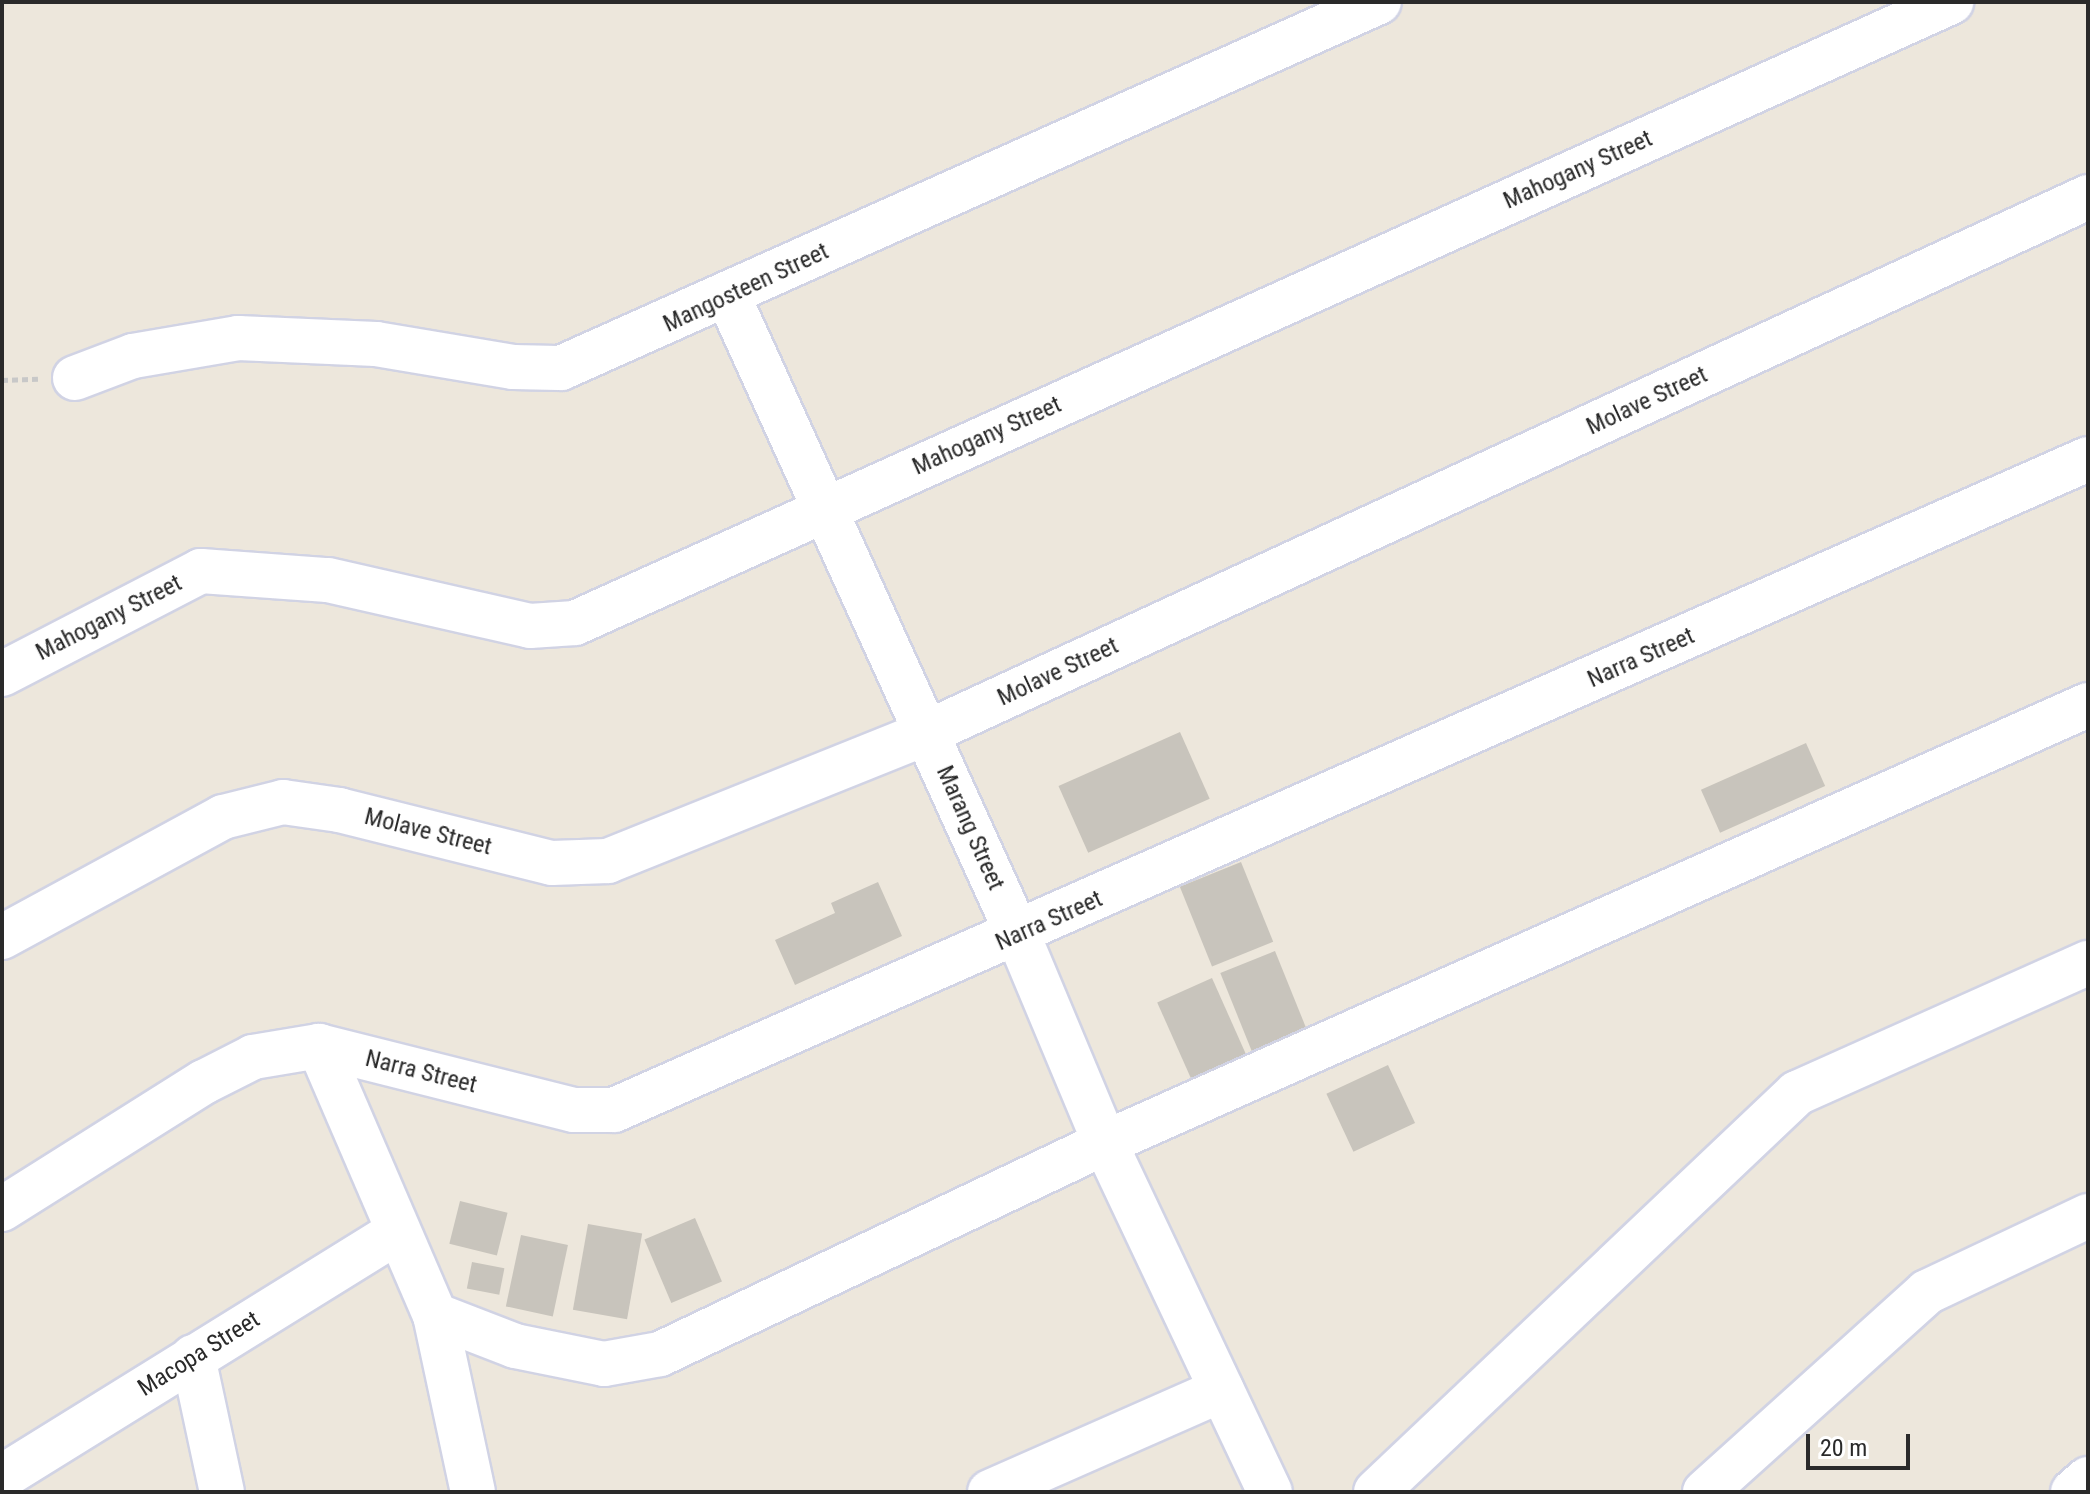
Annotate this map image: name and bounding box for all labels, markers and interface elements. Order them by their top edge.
street label: Mahogany Street [1499,124,1657,216]
street label: Mangosteen Street [659,237,833,339]
street label: Molave Street [1582,360,1712,442]
street label: Mahogany Street [908,390,1066,482]
street label: Mahogany Street [31,569,187,667]
street label: Narra Street [1583,622,1699,694]
street label: Molave Street [993,631,1123,713]
street label: Marang Street [930,761,1010,895]
street label: Molave Street [361,802,495,862]
street label: Narra Street [991,885,1107,957]
street label: Narra Street [362,1044,480,1100]
street label: Macopa Street [133,1305,265,1403]
scale bar [1810,1418,1914,1468]
text: 20 m [1820,1434,1867,1462]

